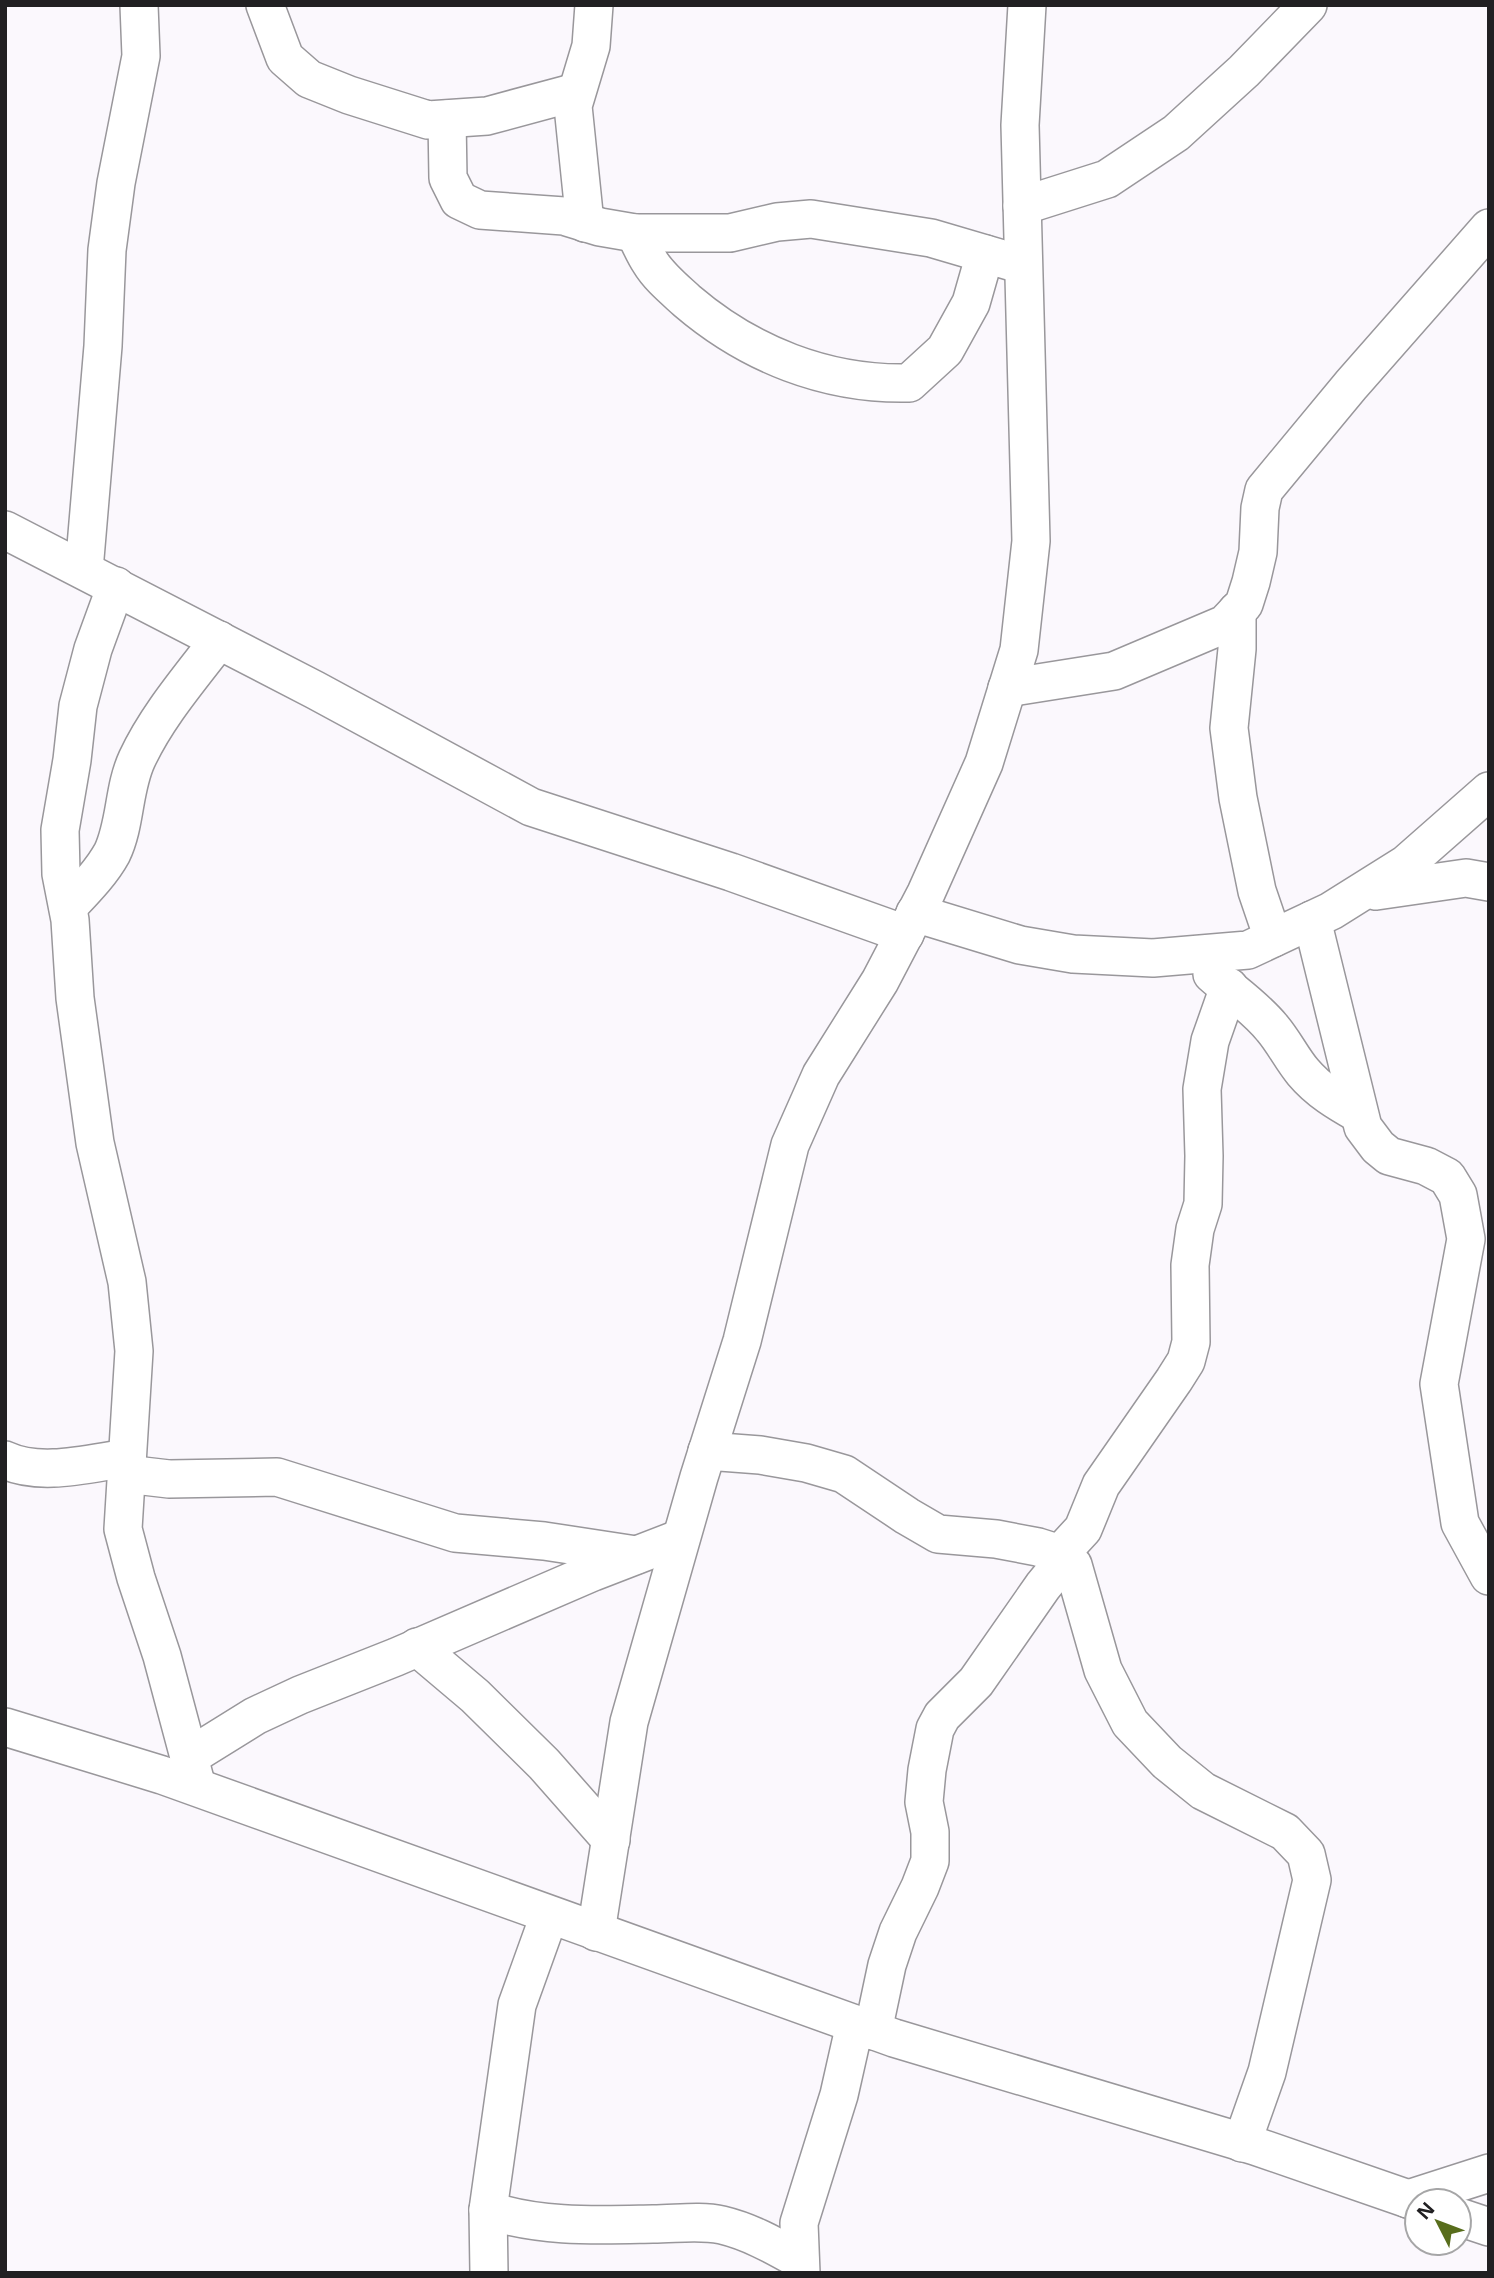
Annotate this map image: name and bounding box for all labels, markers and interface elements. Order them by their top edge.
north arrow [1403,2187,1473,2257]
text: N [1411,2196,1440,2225]

